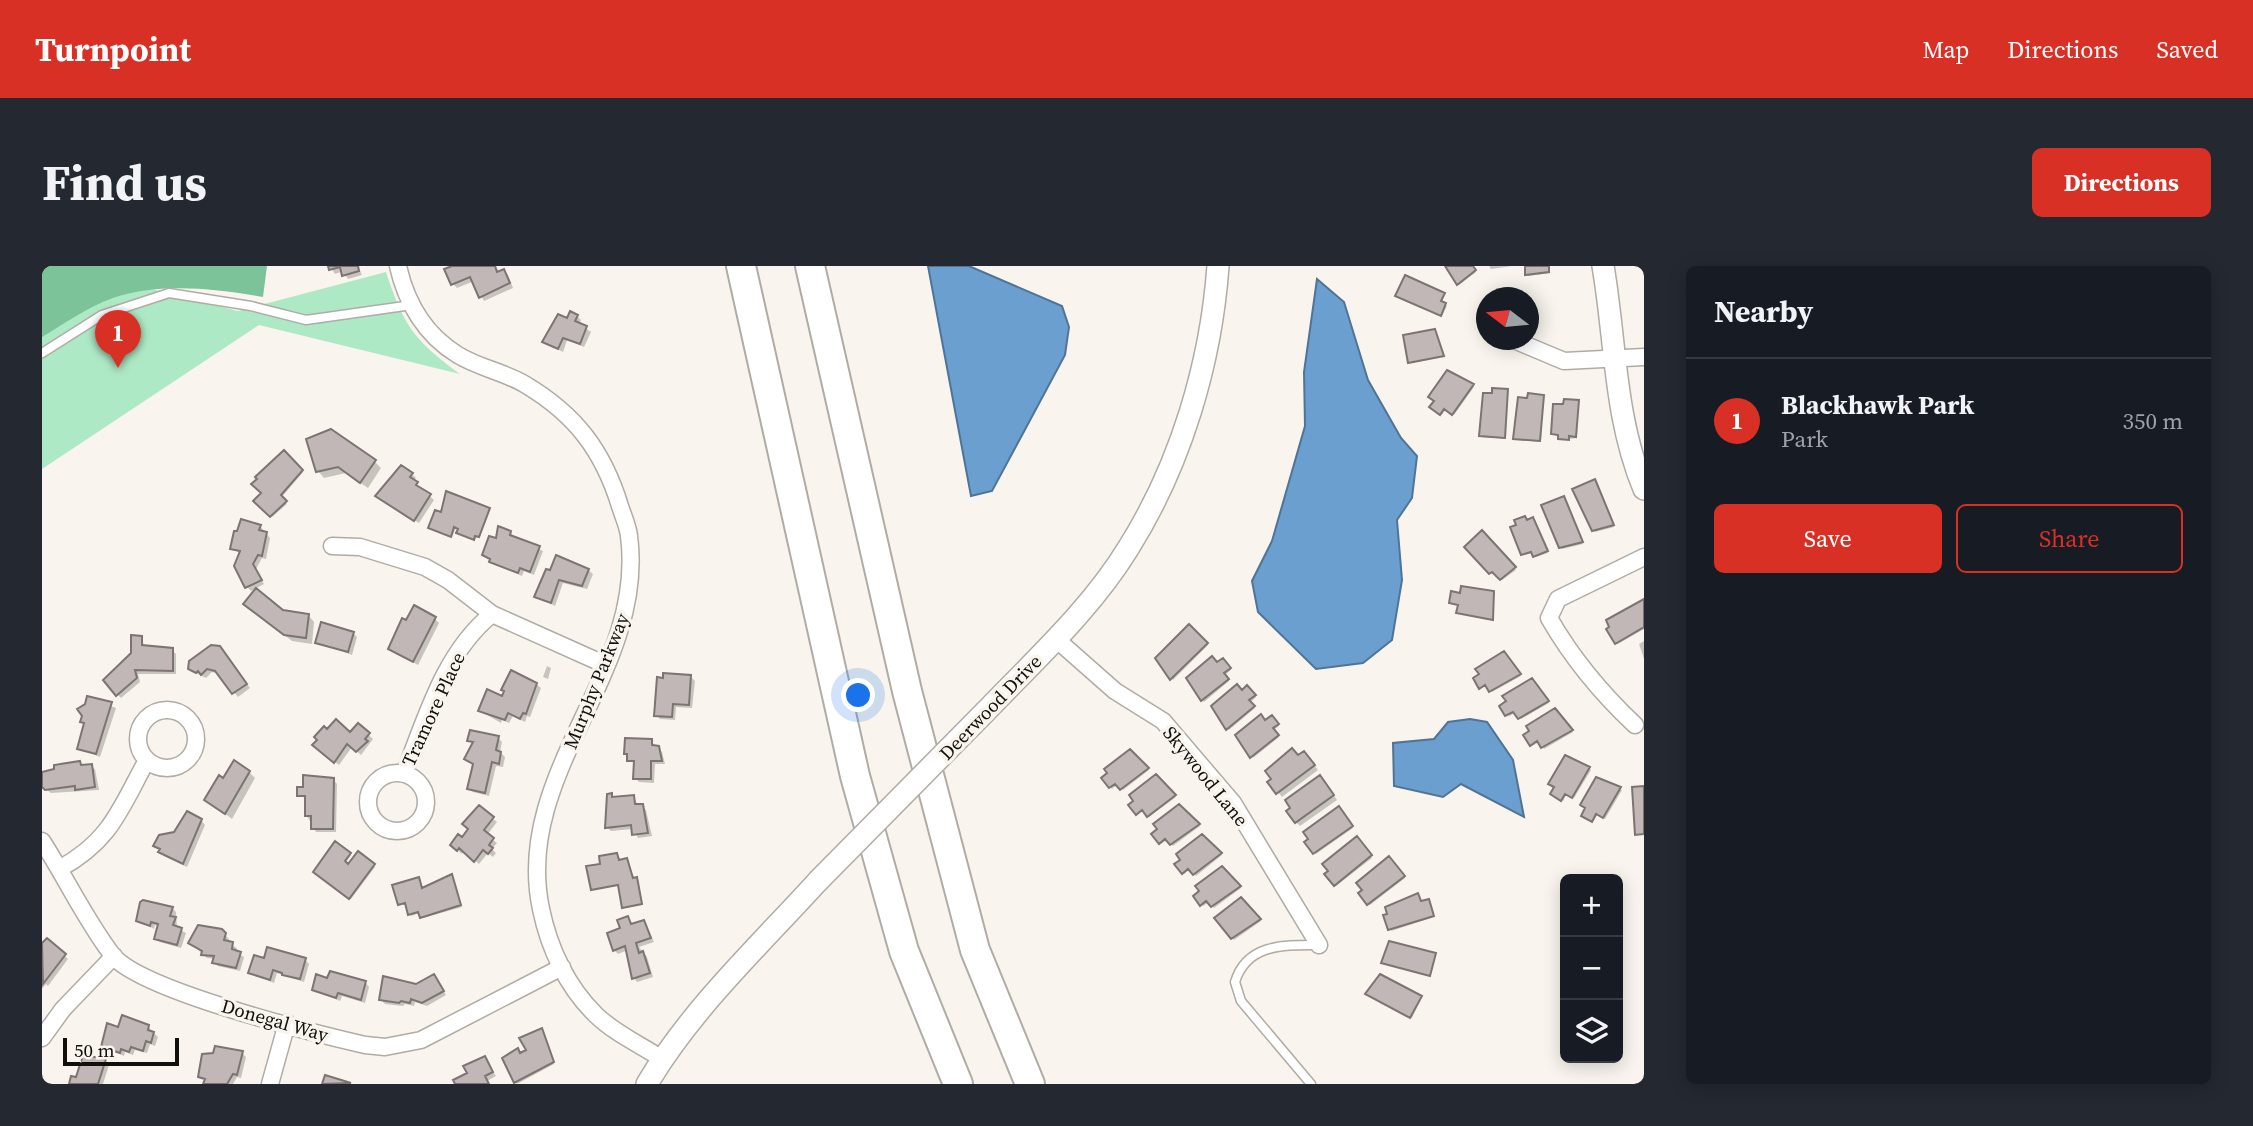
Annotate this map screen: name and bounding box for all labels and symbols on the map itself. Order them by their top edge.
north arrow [1476,287,1539,350]
pin: 1 [95,310,141,368]
street label: Murphy Parkway [557,609,635,753]
street label: Tramore Place [395,648,471,770]
street label: Deerwood Drive [933,649,1047,765]
your location [841,678,875,712]
street label: Skywood Lane [1157,720,1255,832]
street label: Donegal Way [219,992,332,1048]
scale bar [63,1035,178,1067]

